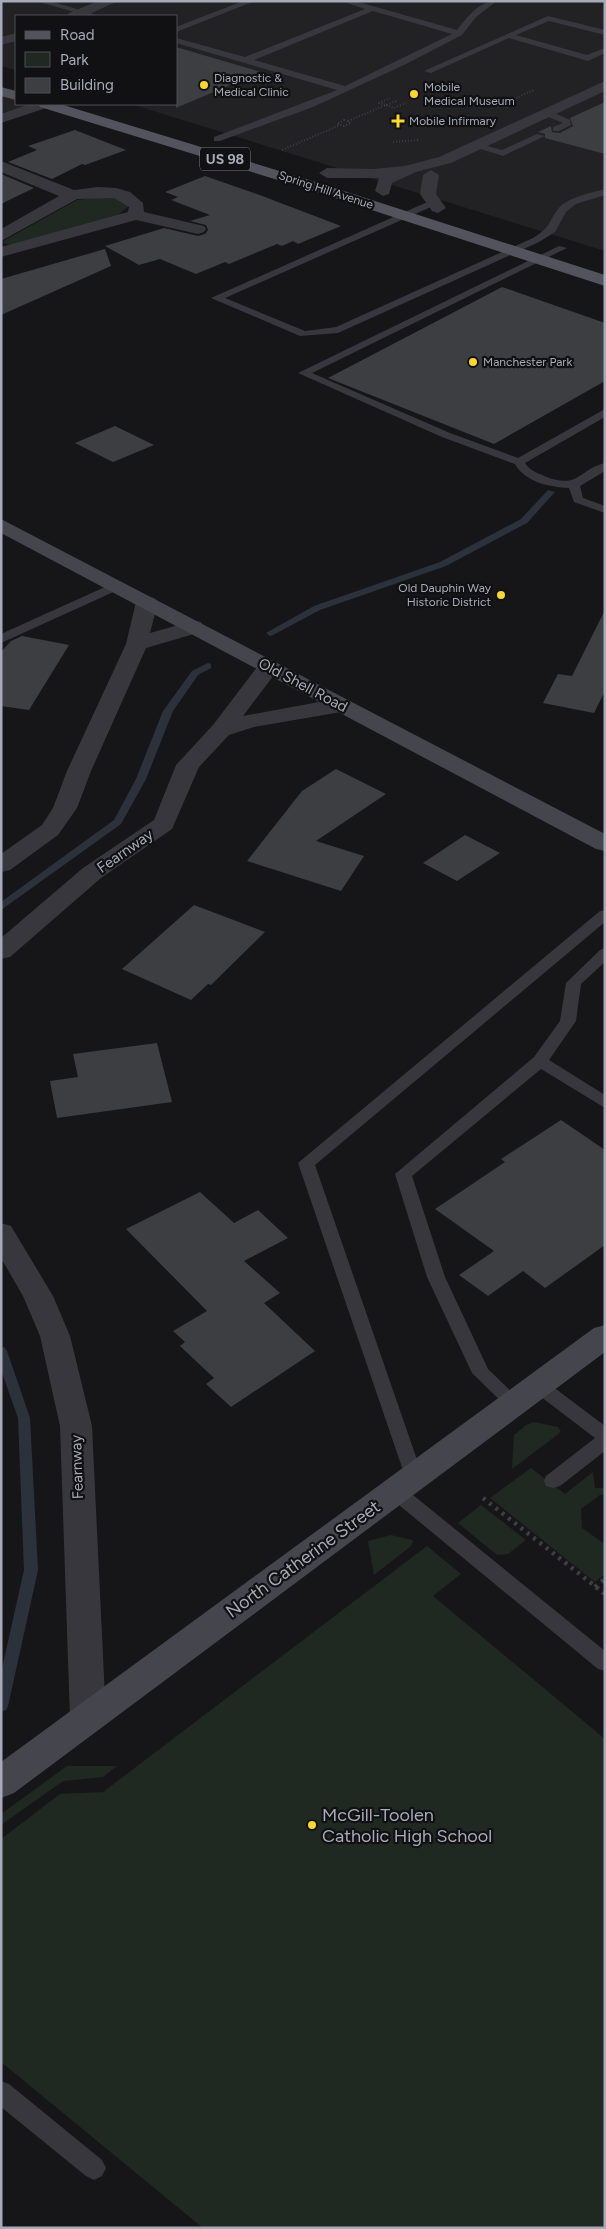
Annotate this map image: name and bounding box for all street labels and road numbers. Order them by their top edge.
road number: US 98 [200,148,250,170]
street label: Spring Hill Avenue [277,168,375,212]
street label: Old Shell Road [255,654,351,716]
street label: Fearnway [94,825,157,877]
street label: Fearnway [67,1434,87,1499]
street label: North Catherine Street [221,1495,385,1622]

